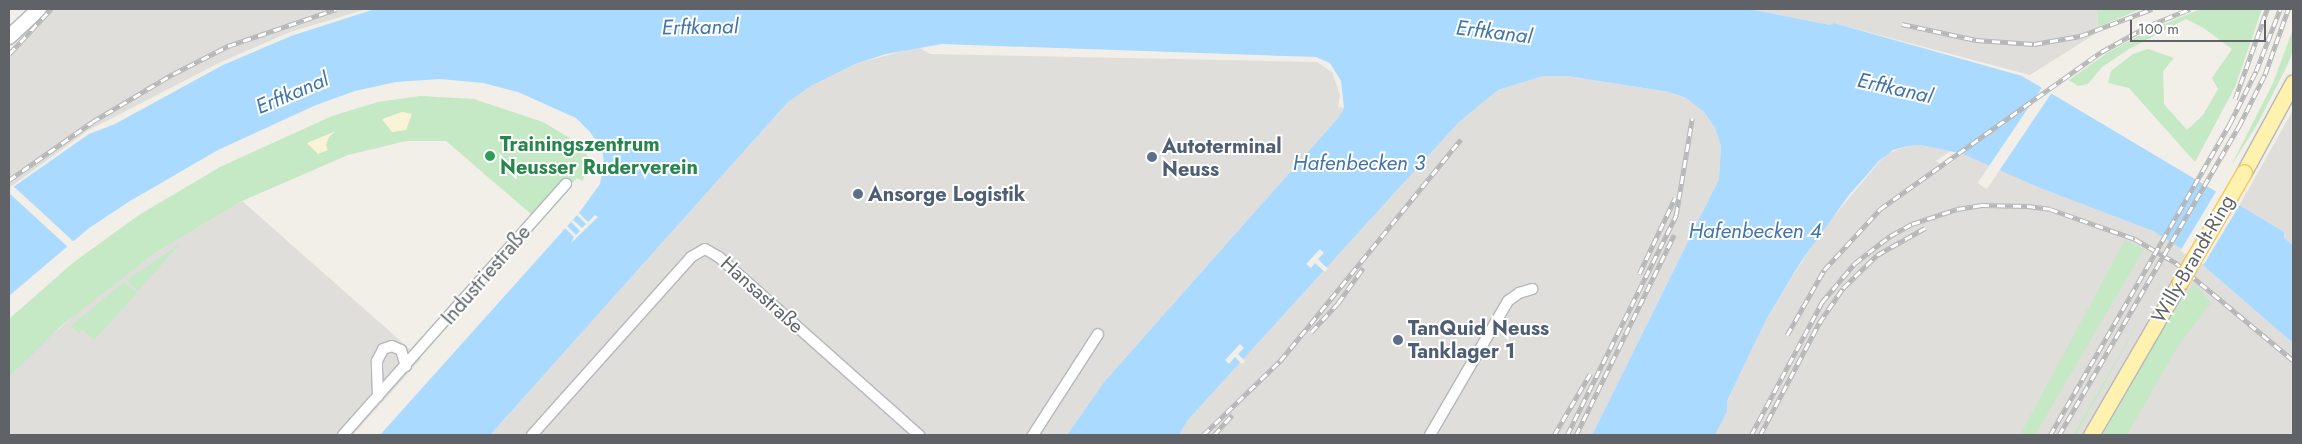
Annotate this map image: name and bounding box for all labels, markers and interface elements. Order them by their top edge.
scale bar [2132,10,2268,42]
water label: Erftkanal [662,14,738,40]
water label: Erftkanal [1454,15,1534,49]
text: 100 m [2138,18,2179,40]
water label: Erftkanal [252,66,332,120]
water label: Erftkanal [1855,67,1935,109]
place label: Trainingszentrum Neusser Ruderverein [500,132,698,179]
place label: Autoterminal Neuss [1162,134,1282,181]
marker: Trainingszentrum Neusser Ruderverein [484,150,496,162]
water label: Hafenbecken 3 [1293,150,1425,176]
marker: Autoterminal Neuss [1146,151,1158,163]
place label: Ansorge Logistik [868,182,1025,206]
marker: Ansorge Logistik [852,188,864,200]
street label: Willy-Brandt-Ring [2147,191,2239,327]
water label: Hafenbecken 4 [1688,218,1822,244]
street label: Industriestraße [436,221,536,329]
street label: Hansastraße [716,252,808,338]
place label: TanQuid Neuss Tanklager 1 [1408,316,1549,363]
marker: TanQuid Neuss Tanklager 1 [1392,334,1404,346]

